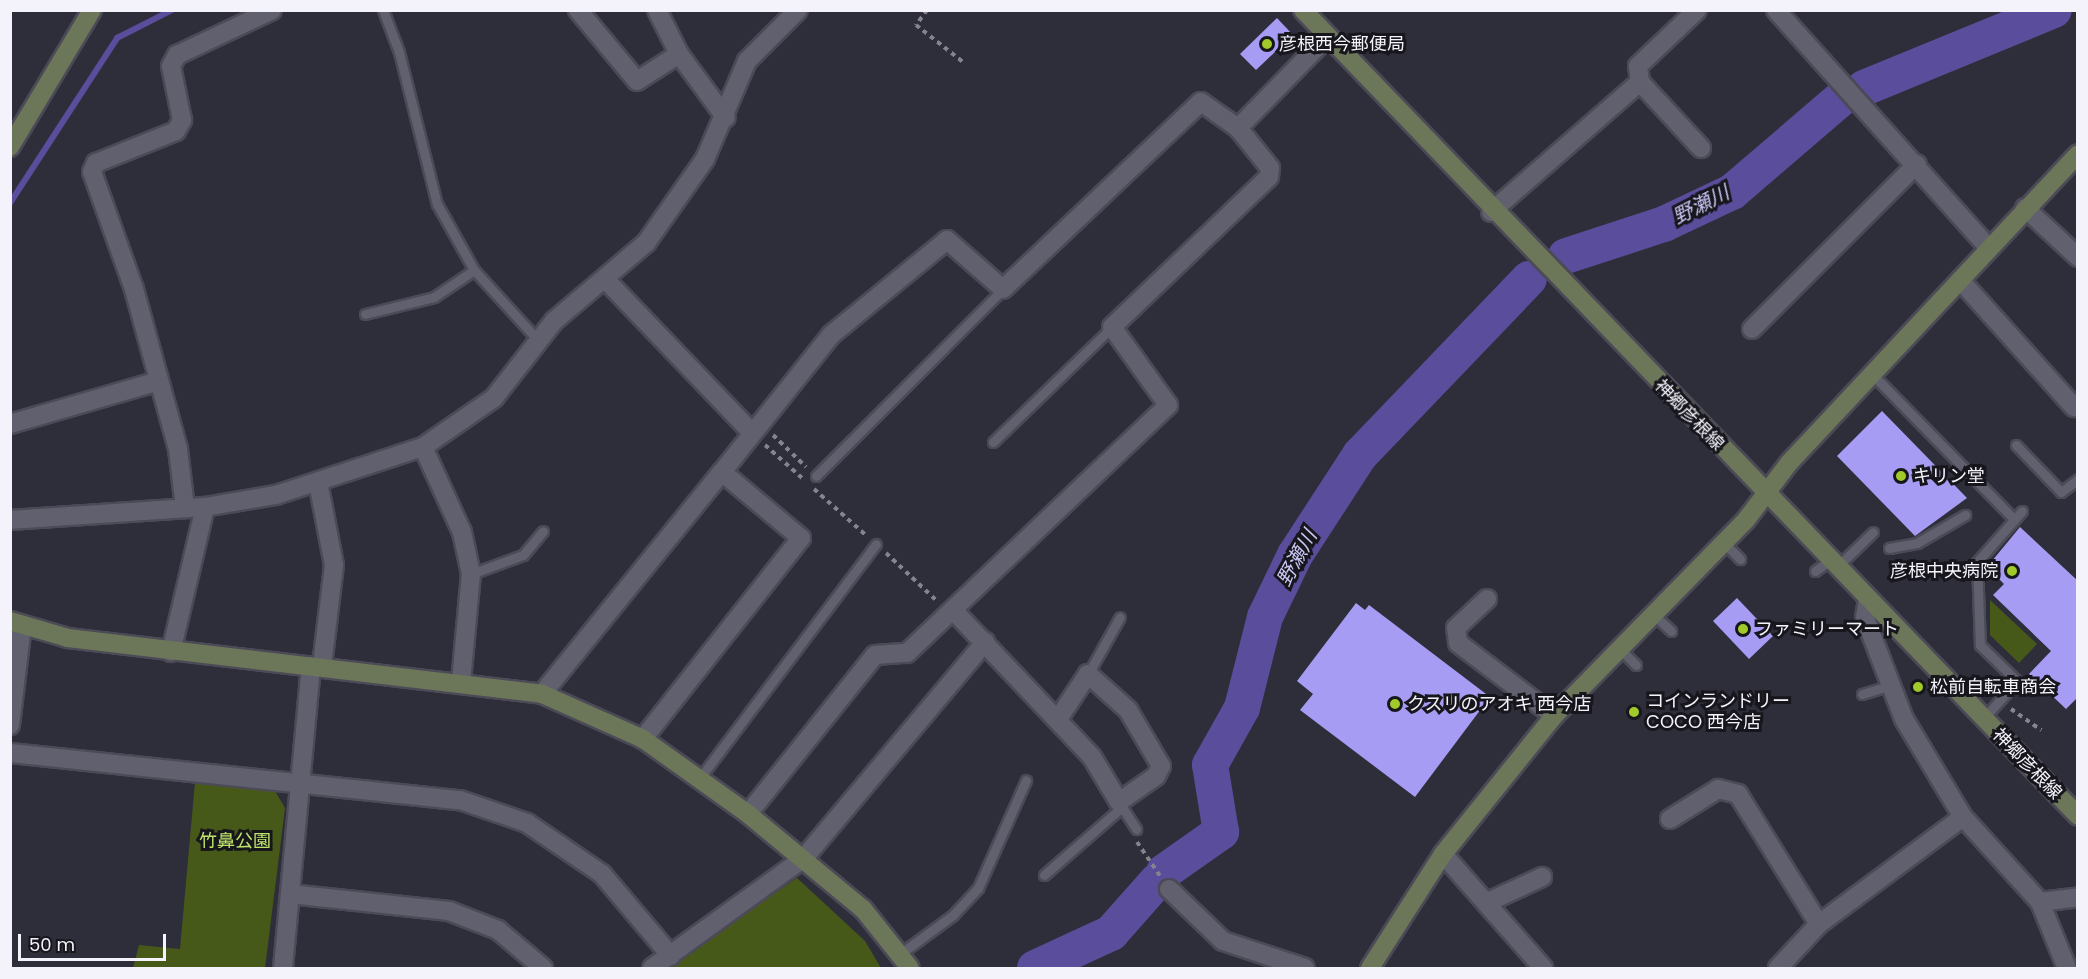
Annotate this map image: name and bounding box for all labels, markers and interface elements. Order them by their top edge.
place label: 彦根西今郵便局 [1279,33,1405,55]
marker: 彦根西今郵便局 [1260,37,1274,51]
water label: 野瀬川 [1669,181,1733,229]
street label: 神郷彦根線 [1650,375,1728,455]
place label: キリン堂 [1913,465,1985,487]
marker: キリン堂 [1894,469,1908,483]
water label: 野瀬川 [1272,526,1322,590]
place label: 彦根中央病院 [1890,560,1998,582]
marker: 彦根中央病院 [2003,562,2021,580]
place label: ファミリーマート [1755,618,1899,640]
marker: ファミリーマート [1736,622,1750,636]
place label: 松前自転車商会 [1930,676,2056,698]
marker: 松前自転車商会 [1911,680,1925,694]
place label: コインランドリー COCO 西今店 [1646,691,1790,734]
place label: クスリのアオキ 西今店 [1407,693,1592,715]
marker: クスリのアオキ 西今店 [1388,697,1402,711]
marker: コインランドリー COCO 西今店 [1627,705,1641,719]
street label: 神郷彦根線 [1988,724,2066,804]
park label: 竹鼻公園 [199,830,271,852]
scale bar [21,922,170,960]
text: 50 m [29,932,75,957]

